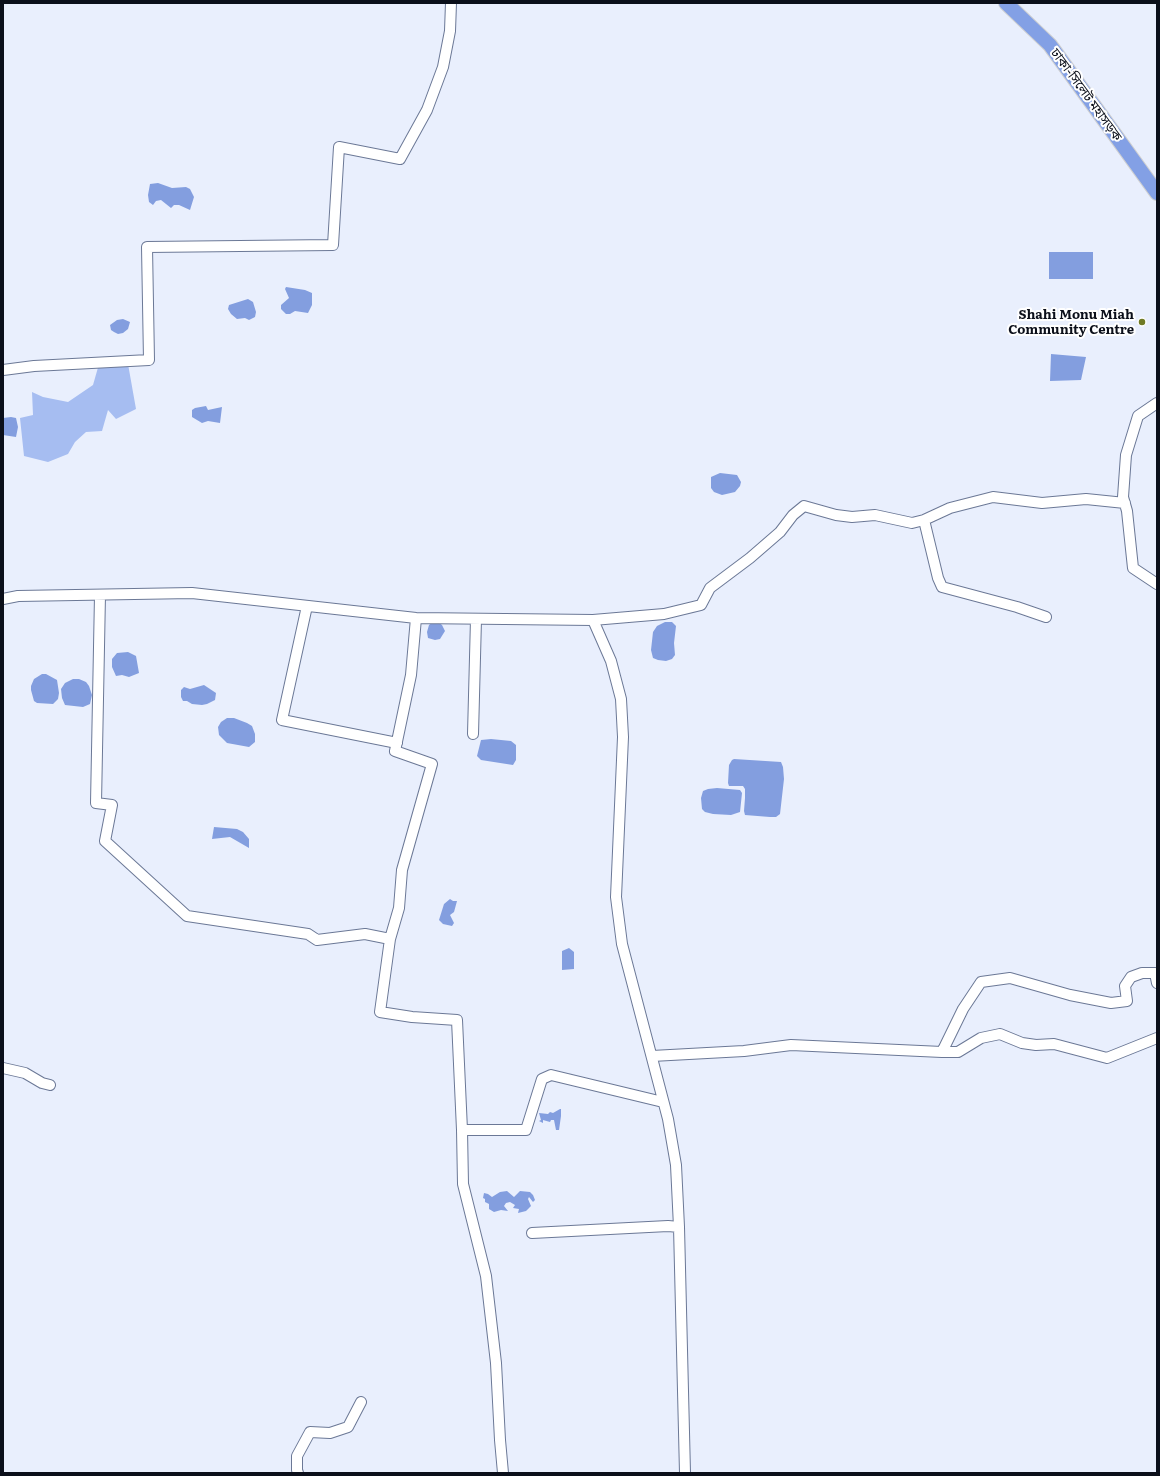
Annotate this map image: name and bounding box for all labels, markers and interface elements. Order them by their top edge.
street label: ঢাকা-সিলেট মহাসড়ক [1047,46,1125,144]
place label: Shahi Monu Miah Community Centre [1008,307,1134,338]
marker: Shahi Monu Miah Community Centre [1137,317,1147,327]

